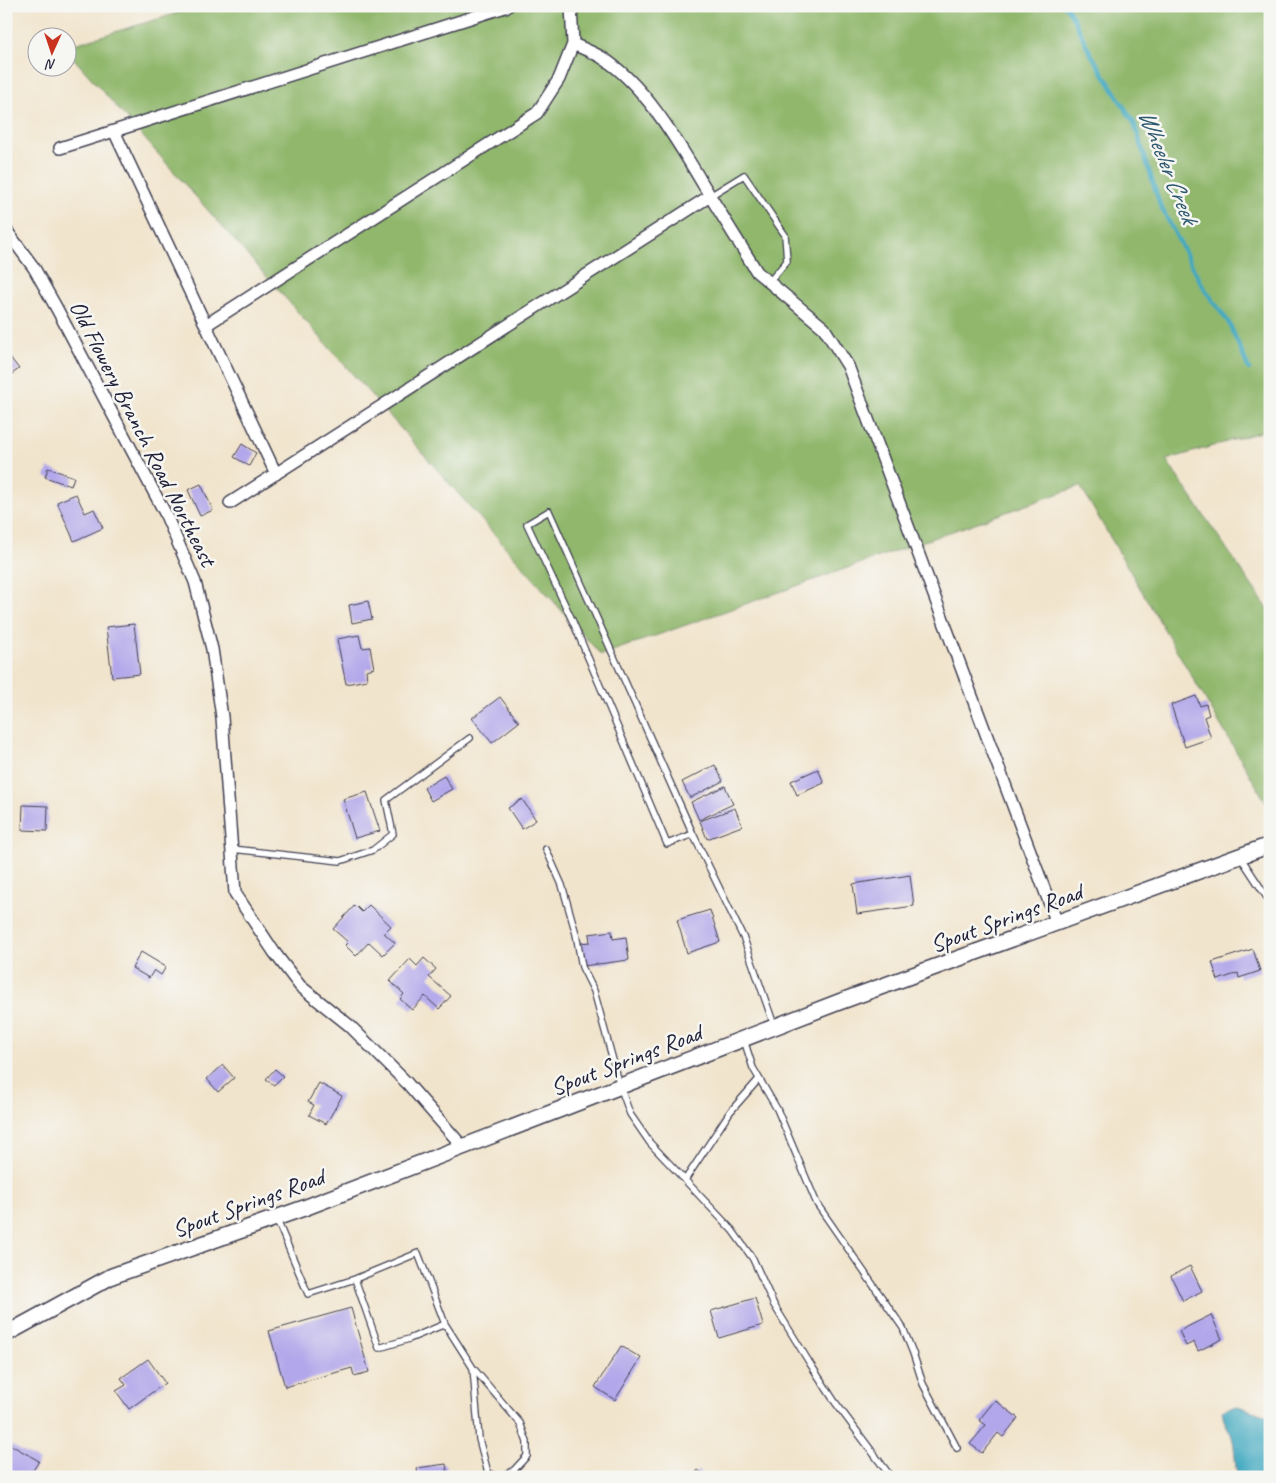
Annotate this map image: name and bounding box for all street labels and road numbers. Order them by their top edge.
street label: Old Flowery Branch Road Northeast [63,295,224,573]
street label: Spout Springs Road [926,875,1089,959]
street label: Spout Springs Road [546,1016,709,1103]
street label: Spout Springs Road [168,1160,331,1244]

